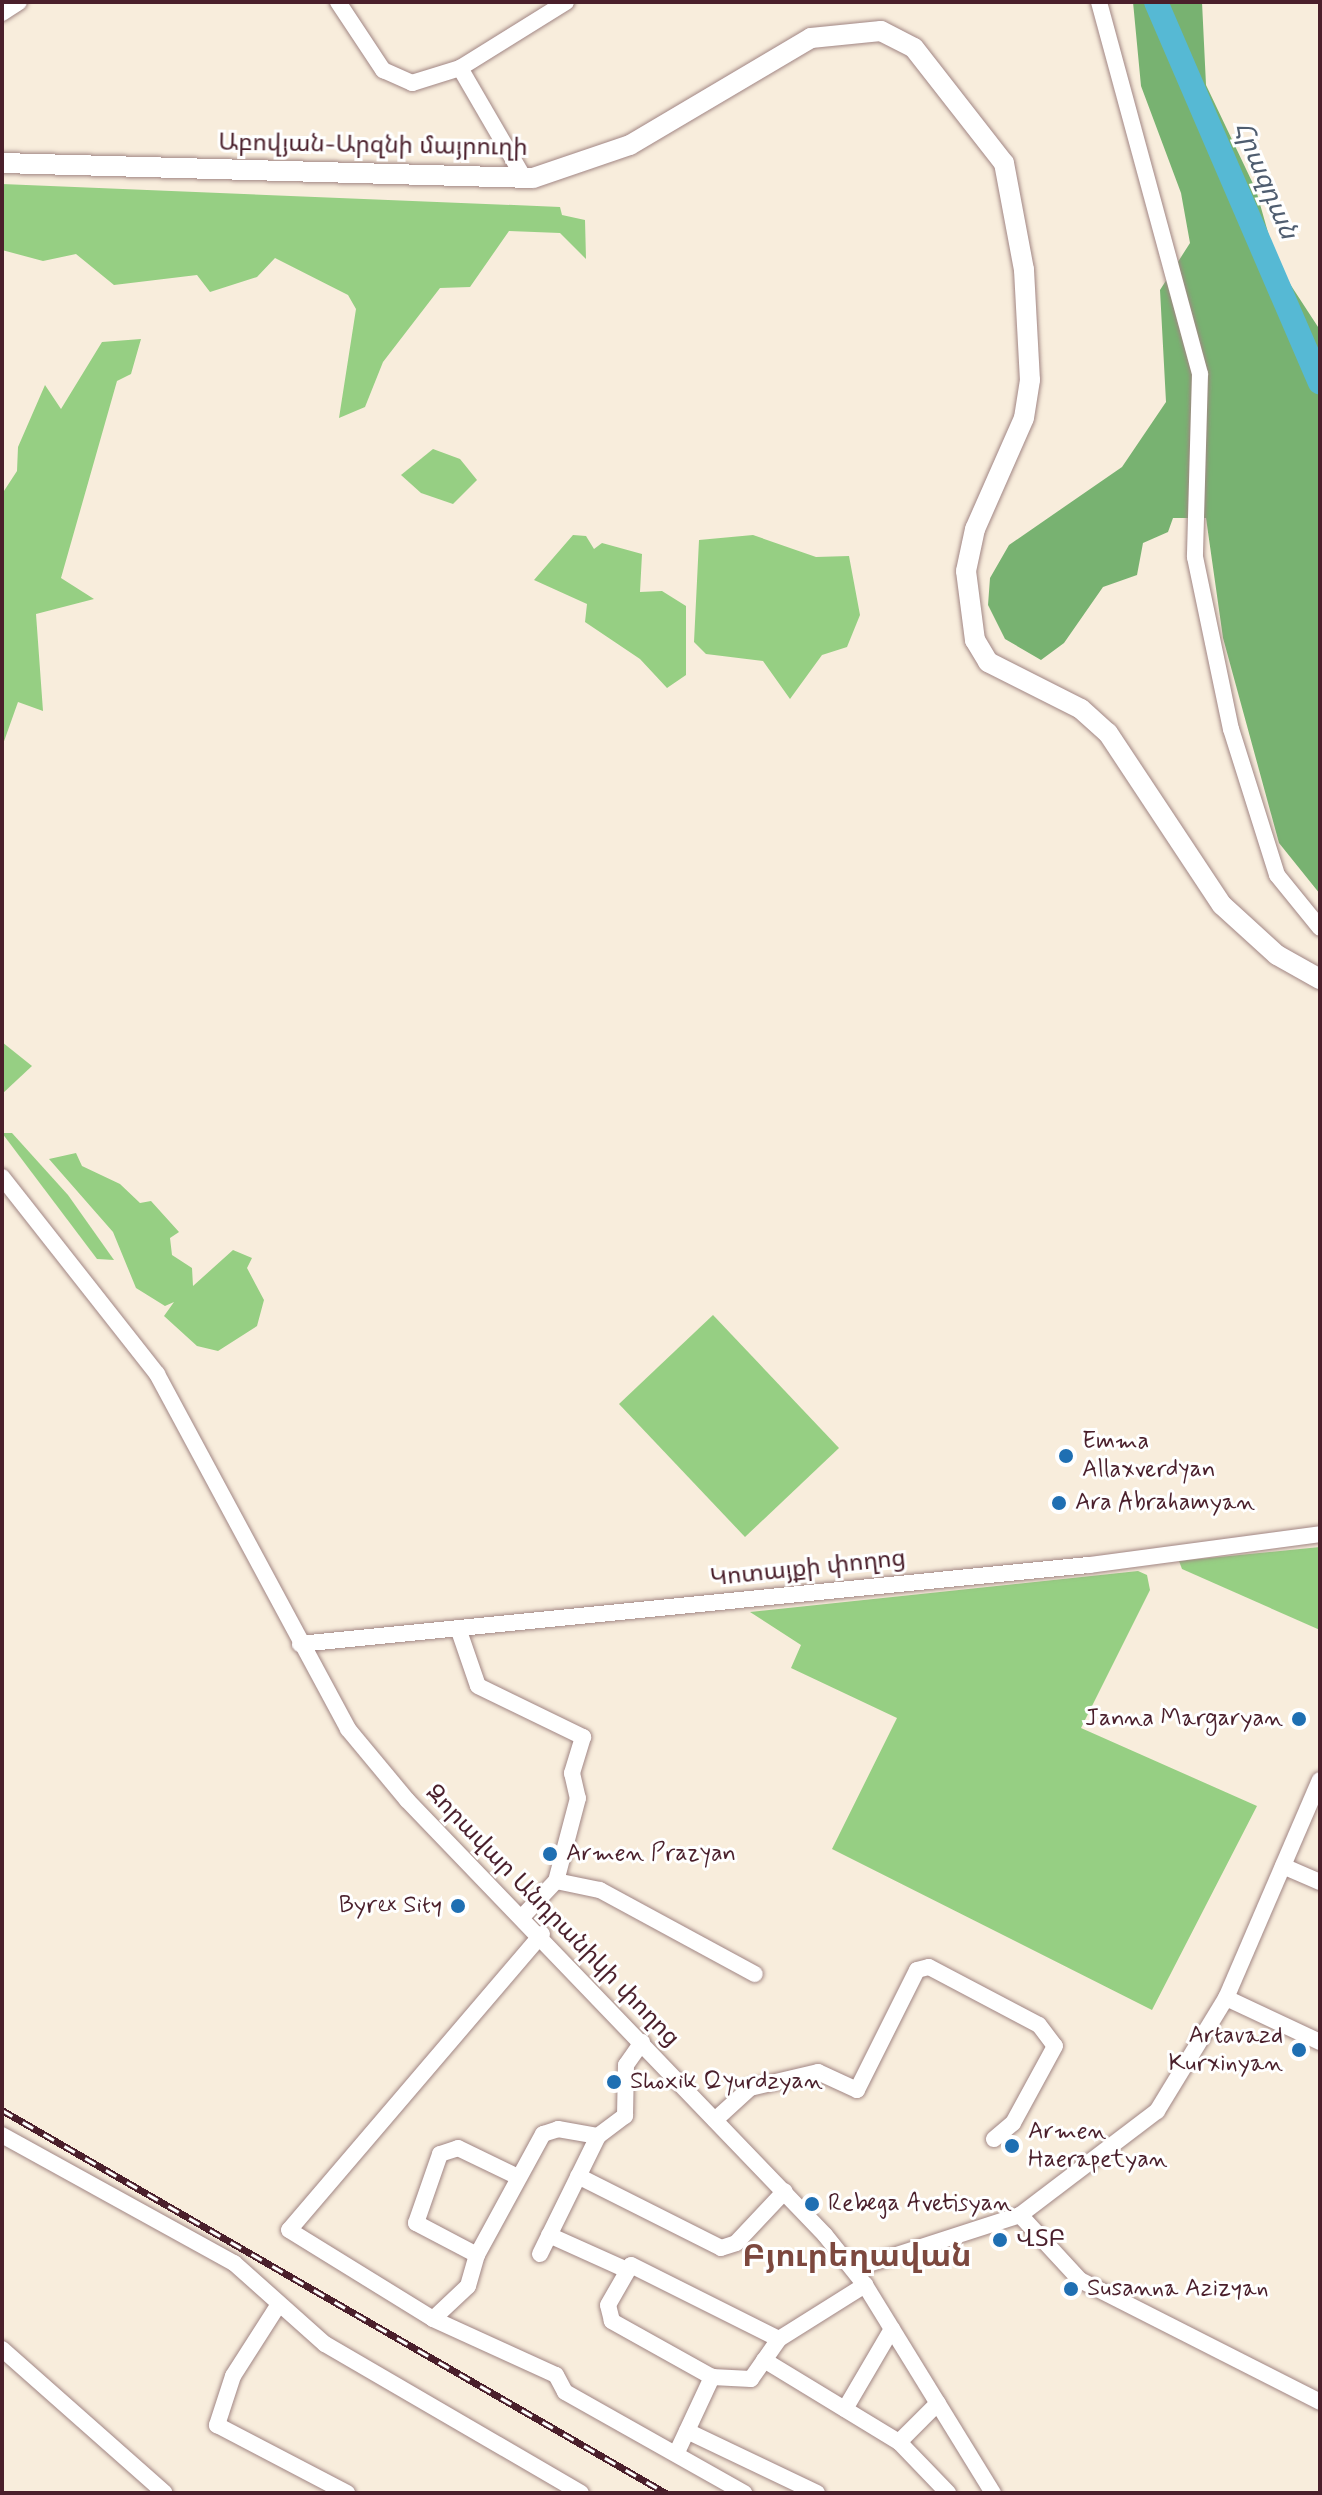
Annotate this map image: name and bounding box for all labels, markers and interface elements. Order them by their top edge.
water label: Հրազդան [1225,118,1303,244]
street label: Աբովյան-Արզնի մայրուղի [218,129,528,163]
place label: Emma Allaxverdyan [1082,1428,1216,1484]
marker: Emma Allaxverdyan [1057,1447,1075,1465]
place label: Ara Abrahamyan [1075,1489,1255,1517]
marker: Ara Abrahamyan [1050,1494,1068,1512]
street label: Կոտայքի փողոց [709,1544,907,1594]
place label: Janna Margaryan [1085,1705,1283,1733]
marker: Janna Margaryan [1290,1710,1308,1728]
street label: Զորավար Անդրանիկի փողոց [419,1779,685,2053]
place label: Armen Prazyan [566,1840,736,1868]
marker: Armen Prazyan [541,1845,559,1863]
place label: Byrex Sity [339,1892,442,1920]
marker: Byrex Sity [449,1897,467,1915]
place label: Artavazd Kurxinyan [1168,2022,1283,2078]
marker: Artavazd Kurxinyan [1290,2041,1308,2059]
place label: Shoxik Qyurdzyan [630,2068,815,2096]
marker: Shoxik Qyurdzyan [605,2073,623,2091]
place label: Armen Haerapetyan [1028,2118,1168,2174]
marker: Armen Haerapetyan [1003,2137,1021,2155]
place label: Rebega Avetisyan [828,2190,1012,2218]
marker: Rebega Avetisyan [803,2195,821,2213]
place label: ՎՏԲ [1016,2226,1065,2254]
marker: ՎՏԲ [991,2231,1009,2249]
district label: Բյուրեղավան [742,2238,972,2276]
place label: Susanna Azizyan [1087,2275,1268,2303]
marker: Susanna Azizyan [1062,2280,1080,2298]

